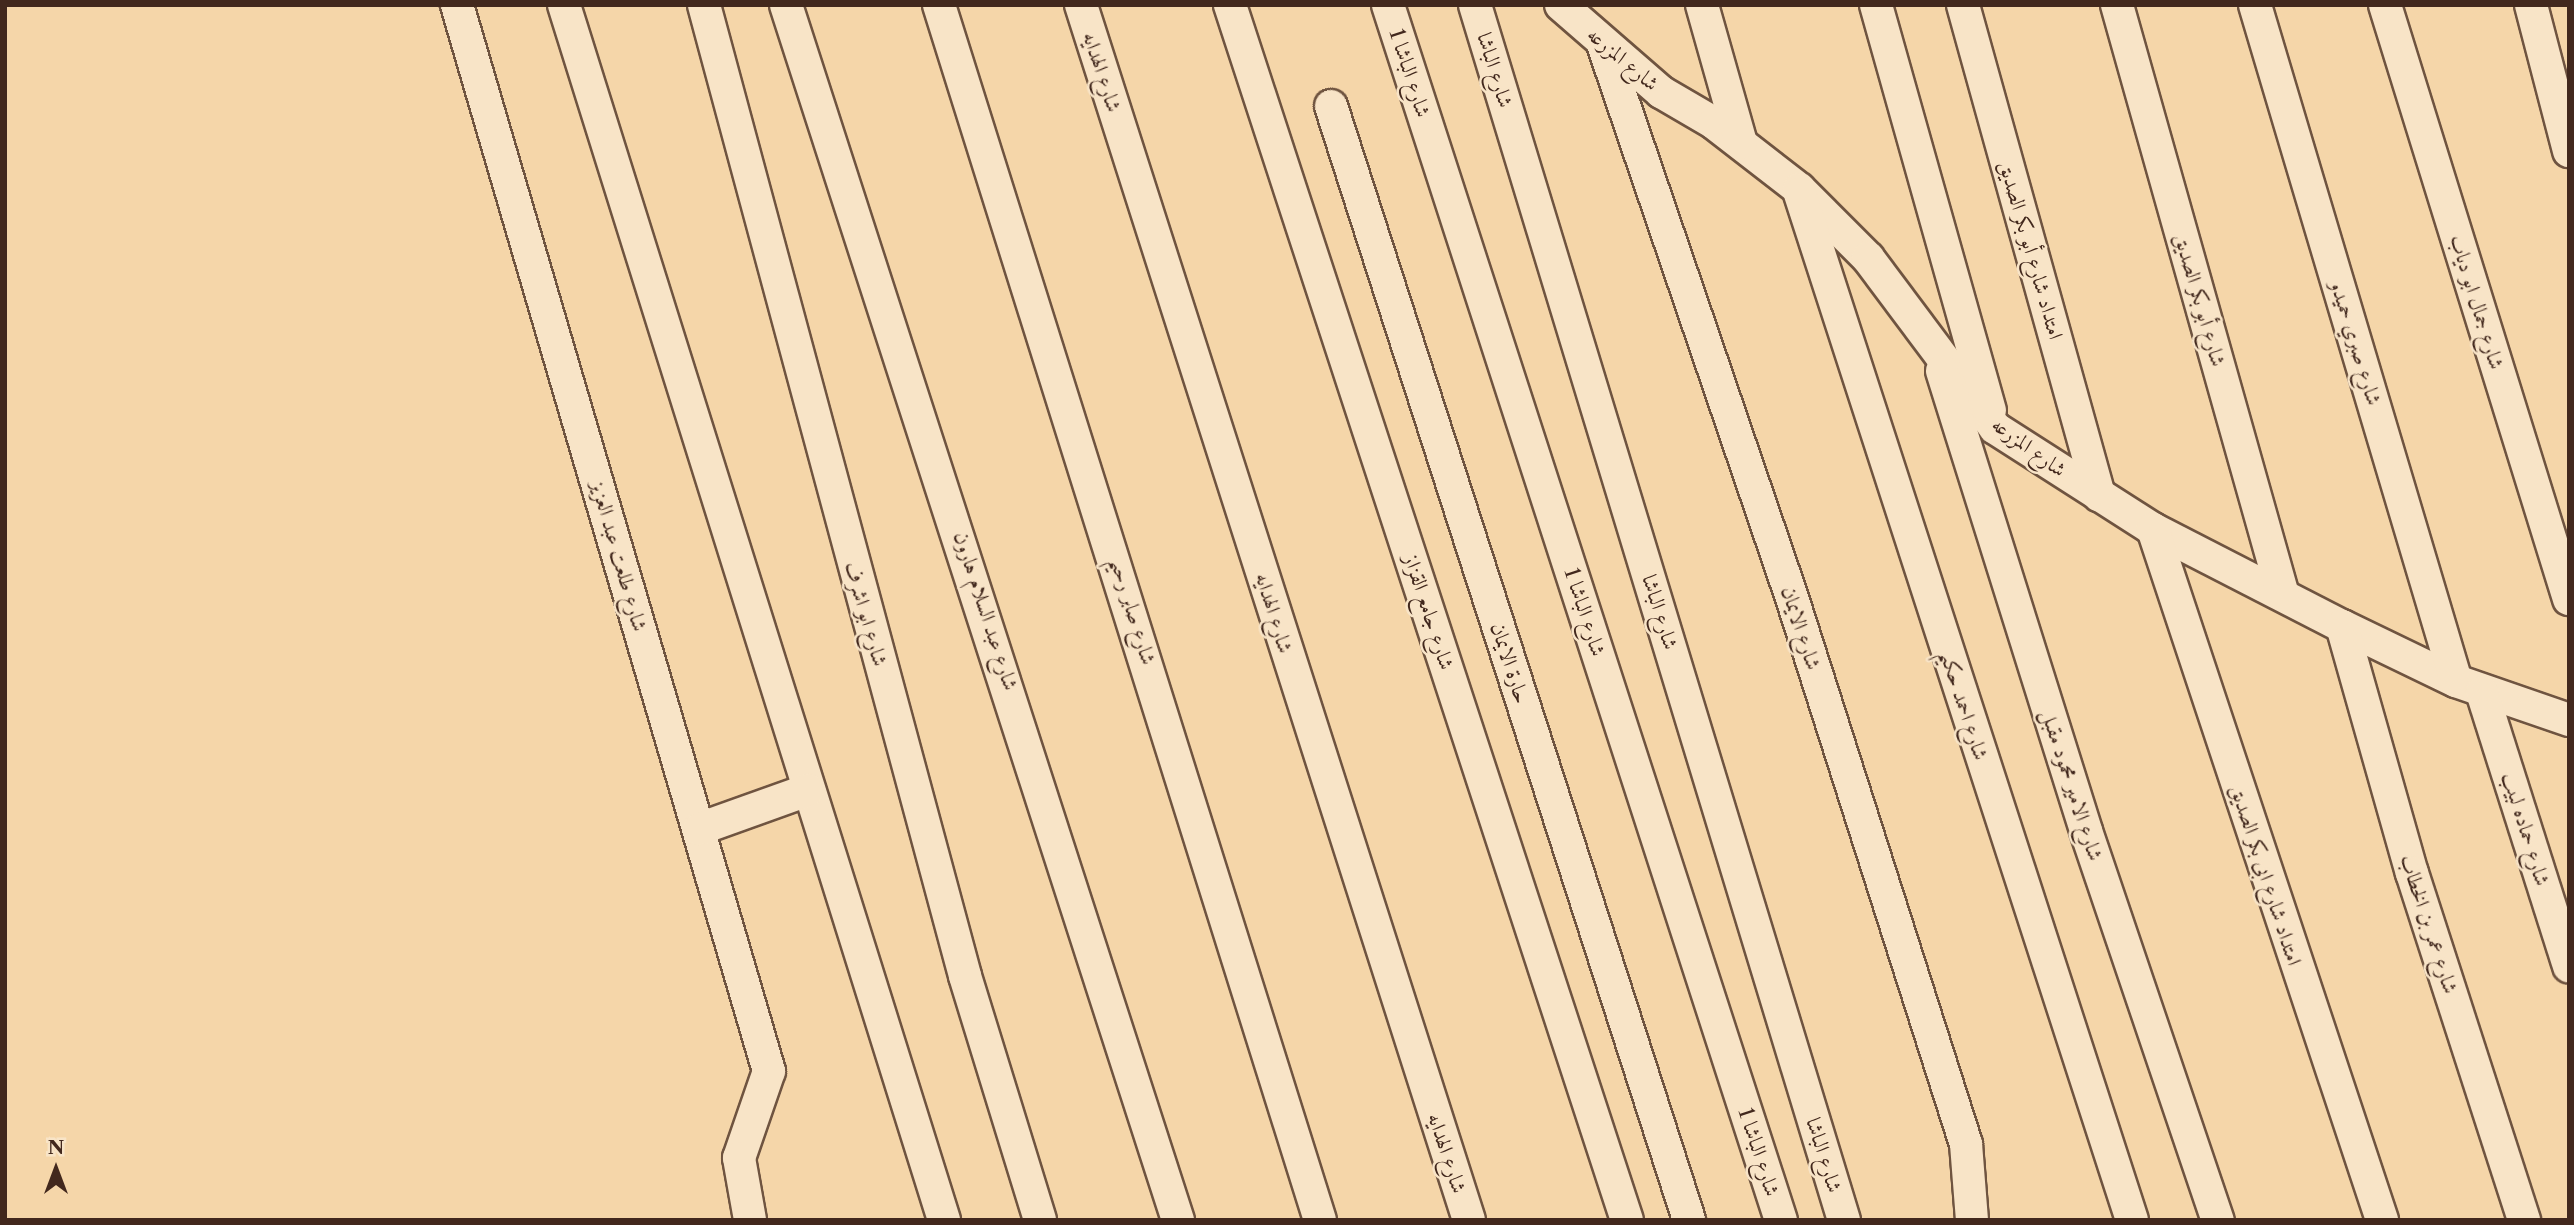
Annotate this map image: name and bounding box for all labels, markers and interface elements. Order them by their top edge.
street label: شارع المزرعه [1582,22,1664,96]
street label: شارع الباشا 1 [1384,26,1436,120]
street label: شارع الهدايه [1077,29,1127,115]
street label: شارع الباشا [1472,30,1518,110]
street label: امتداد شارع أبو بكر الصديق [1993,158,2069,342]
street label: شارع أبو بكر الصديق [2169,231,2231,369]
street label: شارع جمال ابو دياب [2445,232,2509,372]
street label: شارع صبري حميدو [2325,278,2387,408]
street label: شارع المزرعه [1987,412,2071,482]
street label: شارع طلعت عبد العزيز [585,478,653,634]
street label: شارع عبد السلام هارون [948,528,1024,694]
street label: شارع جامع القزاز [1398,551,1460,673]
street label: شارع صابر رحيم [1105,554,1161,668]
street label: شارع ابو اشرف [839,559,893,669]
street label: شارع الباشا 1 [1559,565,1611,659]
street label: شارع الهدايه [1250,570,1298,656]
street label: شارع الباشا [1637,572,1683,652]
street label: شارع الايمان [1776,583,1826,673]
street label: حارة الايمان [1485,619,1535,707]
street label: شارع احمد حكيم [1934,647,1994,763]
street label: شارع الامير محمود مقبل [2036,706,2108,864]
street label: شارع حماده لبيب [2497,769,2555,889]
street label: امتداد شارع ابى بكر الصديق [2225,781,2307,969]
street label: شارع عمر بن الخطاب [2395,851,2463,997]
street label: شارع الباشا 1 [1733,1105,1785,1199]
street label: شارع الهدايه [1422,1110,1472,1196]
street label: شارع الباشا [1801,1115,1847,1195]
north arrow [21,1134,91,1204]
text: N [48,1136,64,1159]

